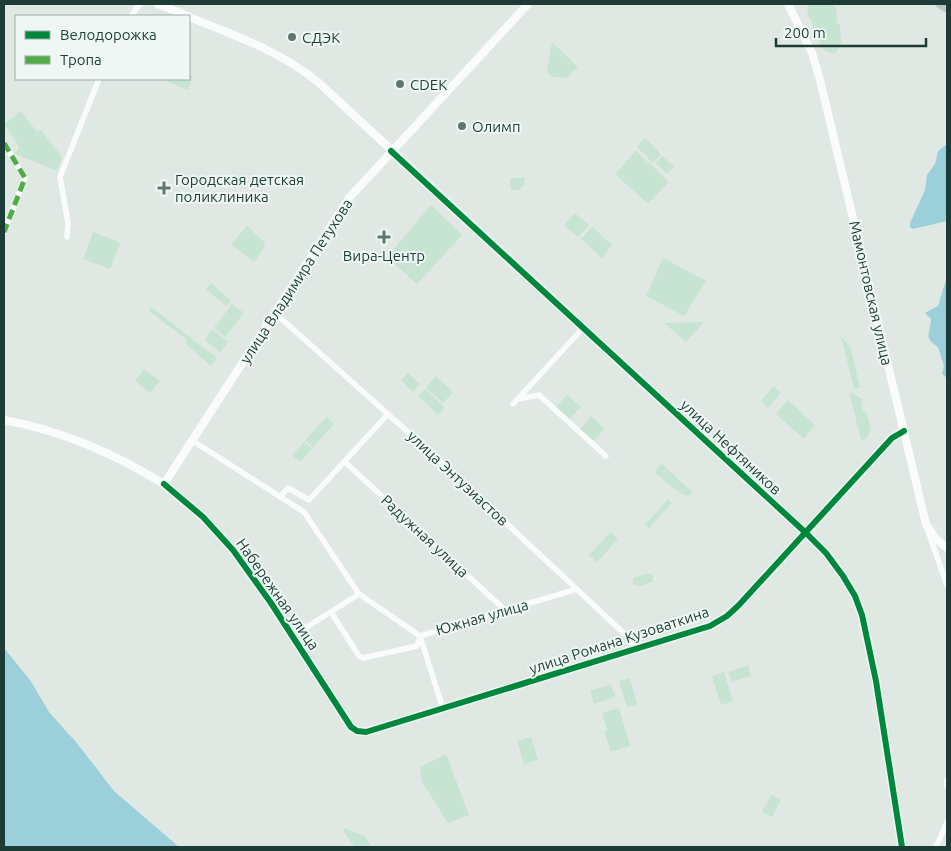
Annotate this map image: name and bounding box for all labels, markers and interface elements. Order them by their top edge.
legend [15,15,190,80]
scale bar [776,15,926,47]
text: 200 m [784,24,826,41]
text: Велодорожка [60,26,157,43]
place label: СДЭК [302,29,340,46]
marker: СДЭК [286,31,298,43]
text: Тропа [60,51,102,68]
place label: CDEK [410,76,447,93]
marker: CDEK [394,78,406,90]
place label: Олимп [472,118,521,135]
marker: Олимп [456,120,468,132]
place label: Городская детская поликлиника [175,171,304,205]
marker: Городская детская поликлиника [157,181,171,195]
street label: улица Владимира Петухова [236,195,356,367]
street label: Мамонтовская улица [846,219,896,367]
marker: Вира-Центр [377,230,391,244]
place label: Вира-Центр [343,247,425,264]
street label: улица Нефтяников [677,396,785,498]
street label: улица Энтузиастов [404,427,512,529]
street label: Радужная улица [378,491,472,581]
street label: Набережная улица [233,535,323,653]
street label: Южная улица [434,596,530,638]
street label: улица Романа Кузоваткина [527,603,711,677]

